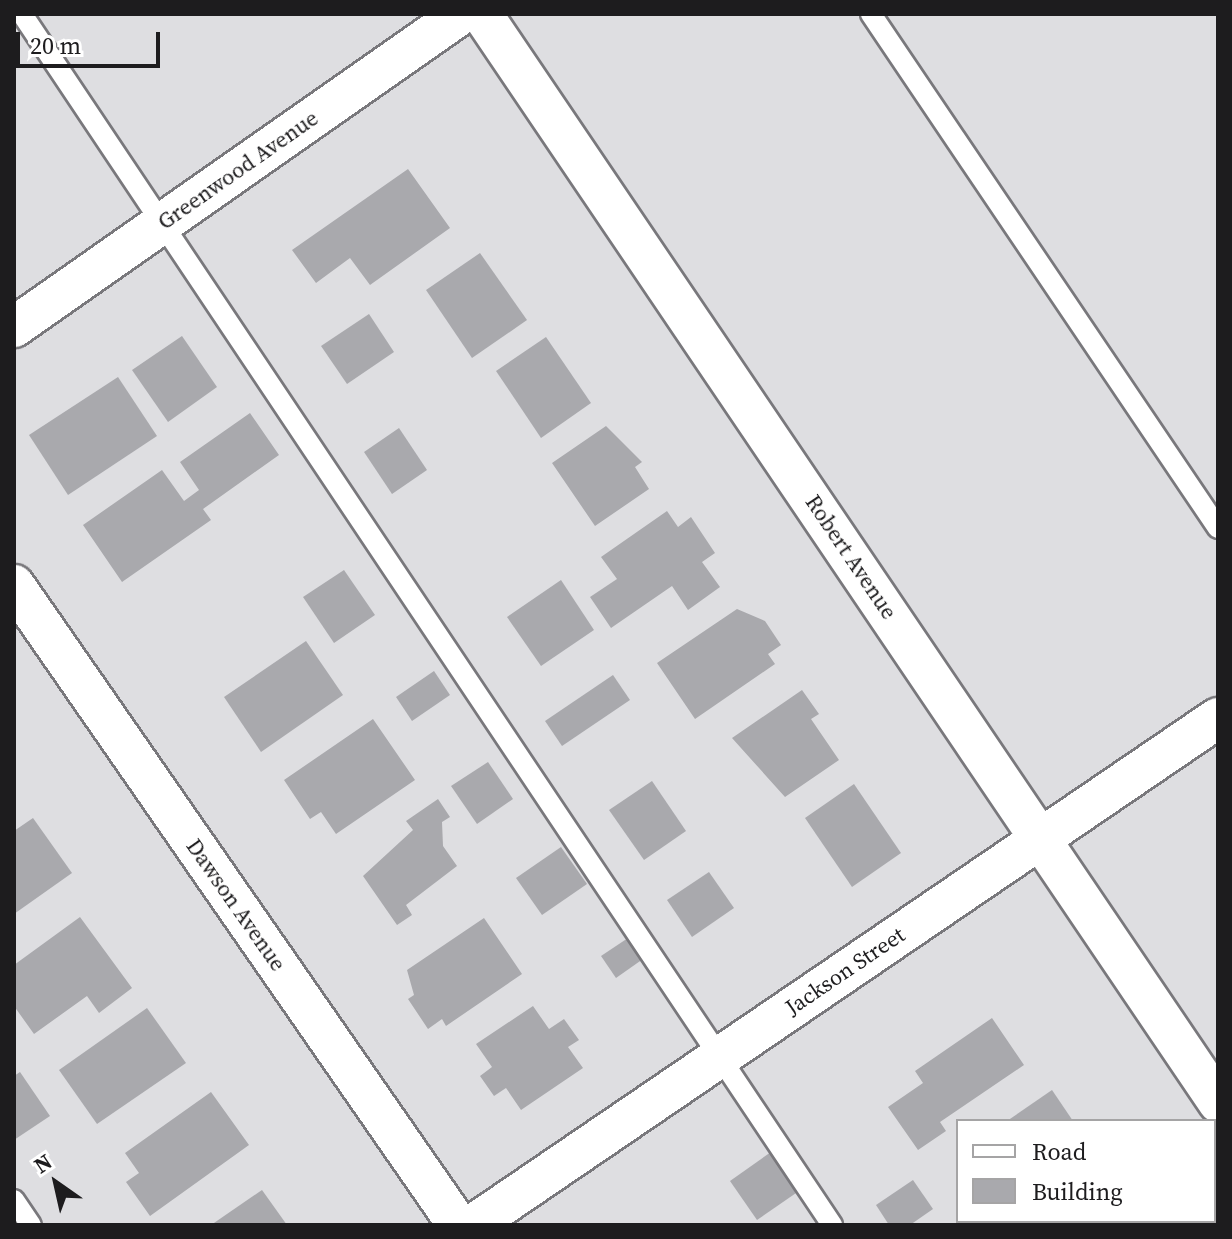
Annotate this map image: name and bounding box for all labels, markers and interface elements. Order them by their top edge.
scale bar [20,16,164,66]
text: 20 m [30,29,81,62]
street label: Greenwood Avenue [153,105,323,235]
street label: Robert Avenue [800,490,902,624]
street label: Dawson Avenue [181,834,291,976]
street label: Jackson Street [780,921,910,1021]
legend [956,1119,1216,1223]
text: Road [1032,1135,1086,1168]
north arrow [16,1143,96,1223]
text: N [28,1146,58,1180]
text: Building [1032,1175,1123,1208]

